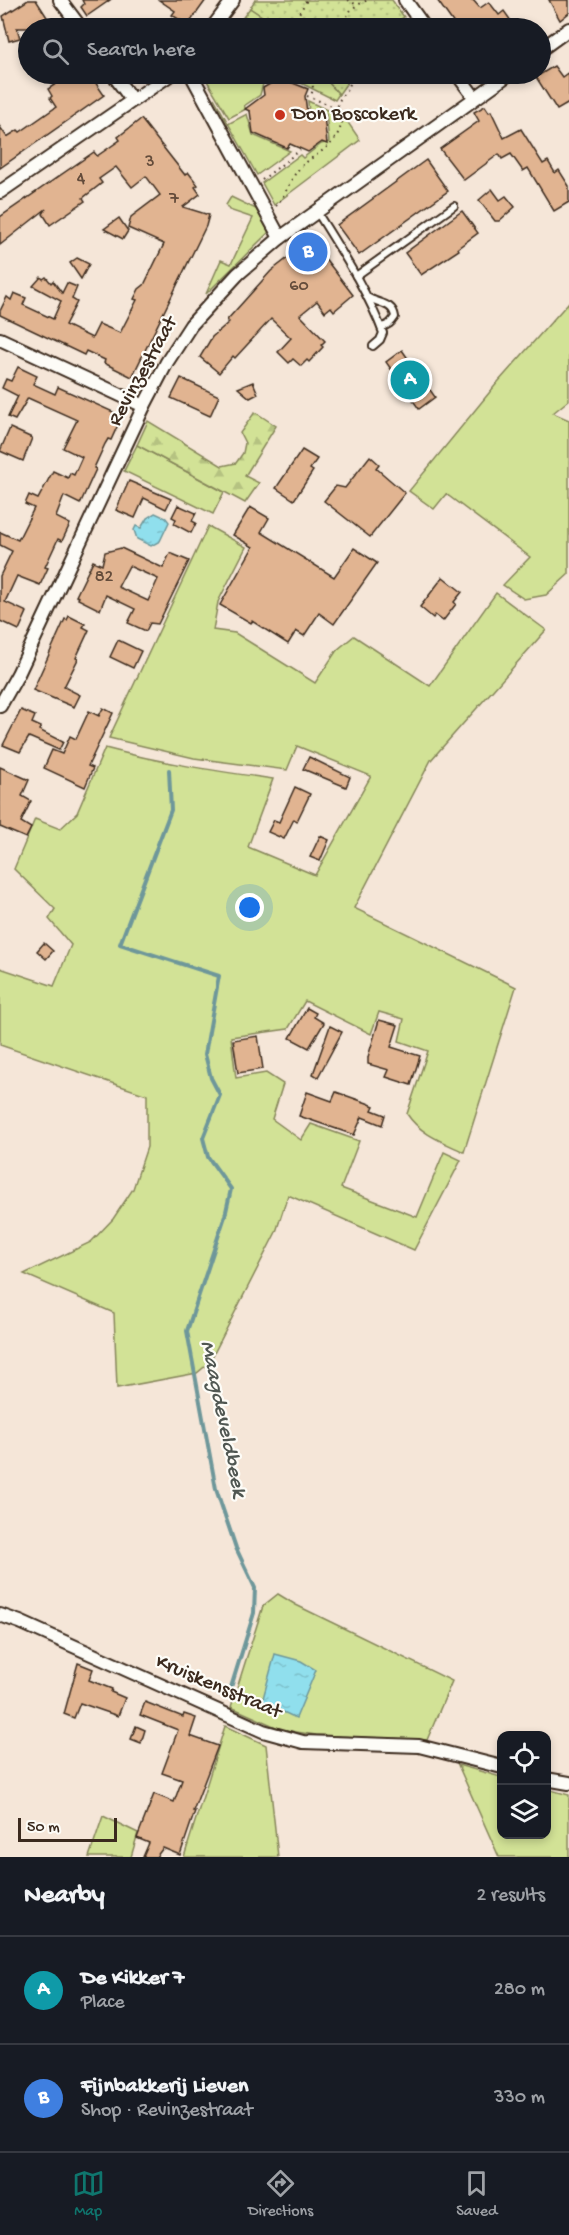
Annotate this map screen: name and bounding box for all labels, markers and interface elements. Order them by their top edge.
search box [18,18,551,84]
icon: search [39,35,72,68]
text: Search here [87,38,195,64]
place label: Don Boscokerk [290,103,419,128]
marker: Don Boscokerk [273,108,287,122]
house number: 3 [144,152,155,173]
house number: 4 [77,169,86,190]
house number: 7 [168,189,179,210]
pin: B [288,230,328,274]
house number: 60 [289,276,309,297]
street label: Revinzestraat [104,311,186,431]
pin: A [390,358,430,403]
house number: 82 [95,567,114,588]
your location [235,893,264,922]
water label: Maagdeveldbeek [193,1338,252,1502]
street label: Kruiskensstraat [151,1650,287,1727]
map controls [497,1731,551,1839]
button: locate [497,1731,551,1785]
button: layers [497,1785,551,1839]
scale bar [18,1815,117,1842]
text: 50 m [27,1819,60,1838]
text: Nearby [24,1881,105,1912]
text: 2 results [476,1885,545,1908]
text: De Kikker 7 [81,1966,184,1992]
text: A [38,1979,49,2002]
text: 280 m [494,1979,545,2002]
text: Place [81,1992,125,2015]
text: Fijnbakkerij Lieven [81,2074,249,2100]
text: B [38,2087,49,2110]
text: 330 m [494,2087,545,2110]
text: Shop · Revinzestraat [81,2100,253,2123]
tab: Map [72,2167,105,2222]
tab: Directions [248,2167,313,2222]
tab: Saved [456,2167,497,2222]

